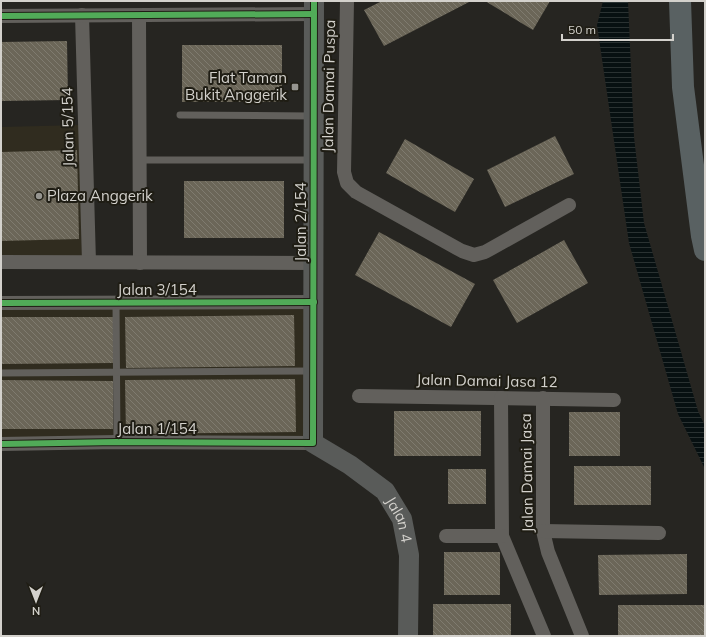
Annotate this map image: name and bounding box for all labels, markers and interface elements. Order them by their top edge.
scale bar [562,16,673,42]
street label: Jalan Damai Puspa [318,19,339,153]
text: 50 m [568,22,596,37]
place label: Flat Taman Bukit Anggerik [185,68,287,104]
marker: Flat Taman Bukit Anggerik [290,82,300,92]
street label: Jalan 5/154 [57,87,78,167]
street label: Jalan 2/154 [291,182,310,262]
place label: Plaza Anggerik [47,186,153,205]
marker: Plaza Anggerik [34,191,44,201]
street label: Jalan 3/154 [117,280,197,299]
street label: Jalan Damai Jasa 12 [416,370,558,391]
street label: Jalan Damai Jasa [516,413,537,533]
street label: Jalan 1/154 [117,419,197,438]
street label: Jalan 4 [382,493,416,544]
north arrow [16,581,56,621]
text: N [32,604,40,618]

